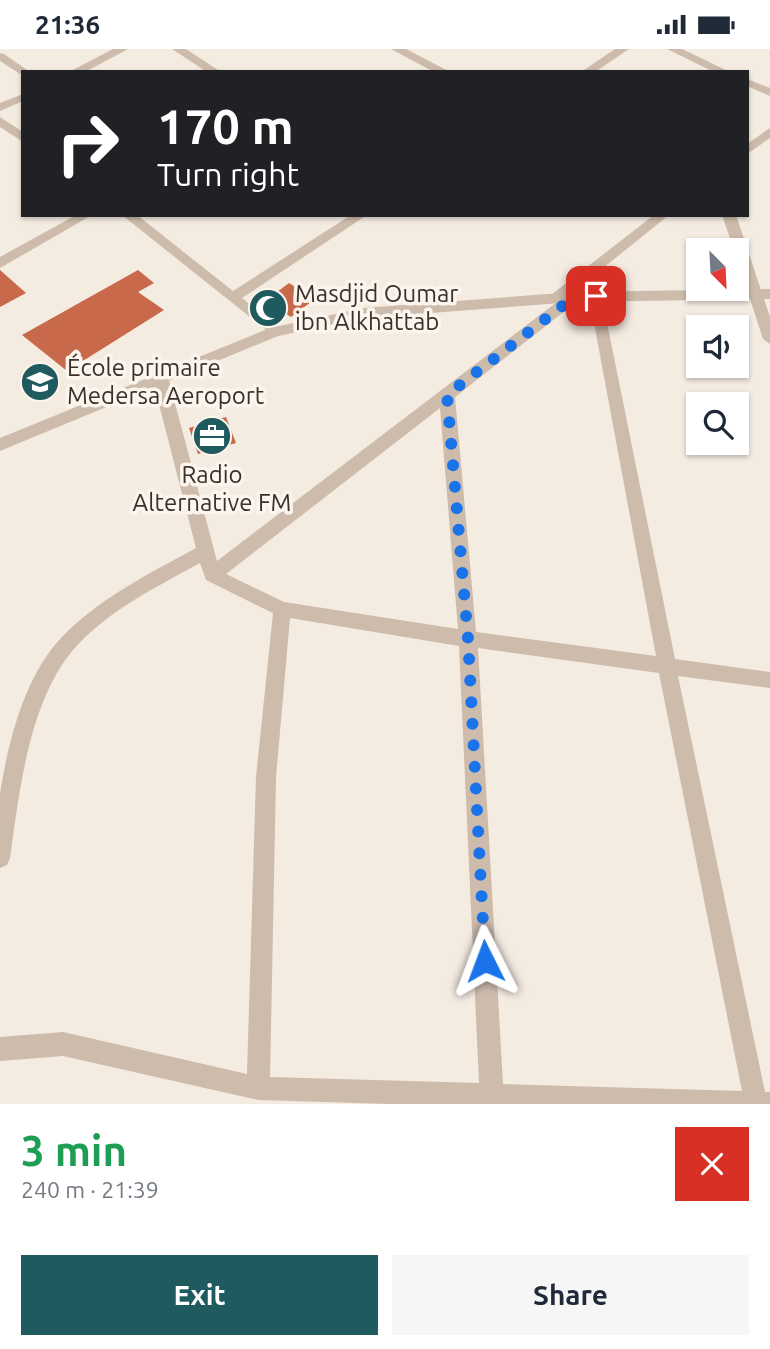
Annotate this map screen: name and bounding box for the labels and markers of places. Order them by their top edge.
pin [566,266,626,326]
place label: Masdjid Oumar ibn Alkhattab [295,280,458,335]
mosque icon: Masdjid Oumar ibn Alkhattab [247,287,289,329]
place label: École primaire Medersa Aeroport [67,353,265,409]
school or university icon: École primaire Medersa Aeroport [19,361,61,403]
office icon: Radio Alternative FM [191,415,233,457]
place label: Radio Alternative FM [133,461,291,516]

